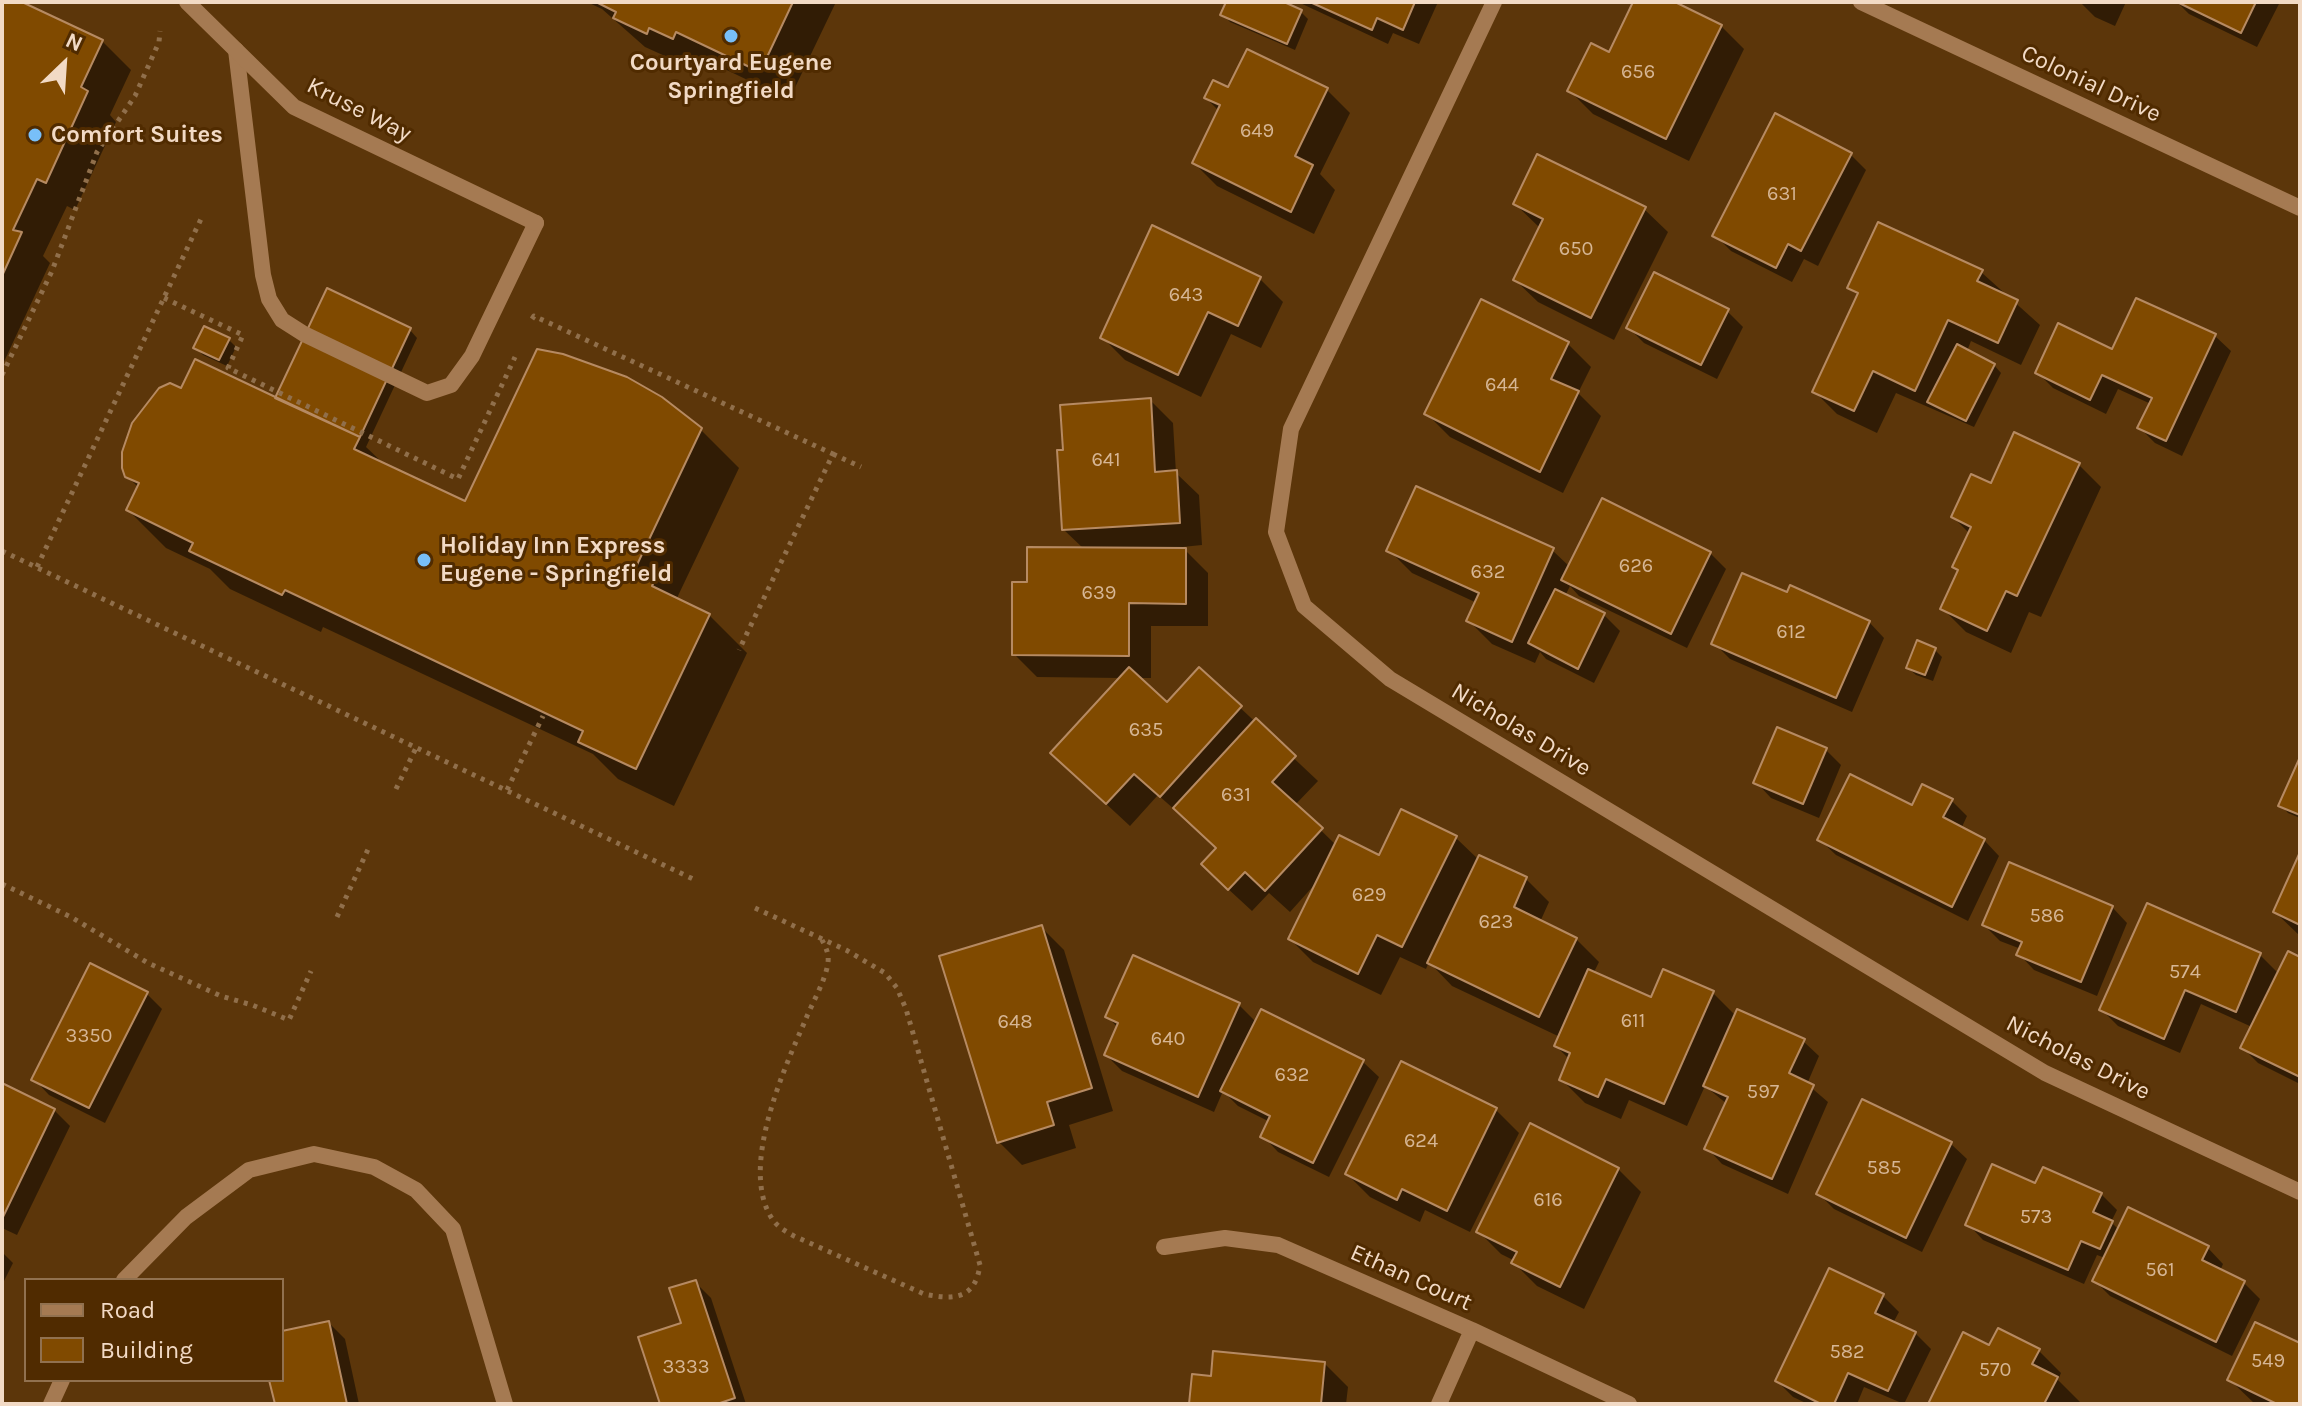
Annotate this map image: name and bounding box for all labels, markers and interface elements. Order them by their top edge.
north arrow [24,24,104,104]
text: N [61,27,87,57]
marker: Courtyard Eugene Springfield [722,27,740,45]
street label: Colonial Drive [2016,39,2166,129]
place label: Courtyard Eugene Springfield [630,49,832,105]
house number: 656 [1621,60,1655,84]
street label: Kruse Way [302,71,416,149]
house number: 649 [1240,119,1274,143]
place label: Comfort Suites [51,121,223,149]
marker: Comfort Suites [26,126,44,144]
house number: 631 [1767,182,1797,206]
house number: 650 [1559,237,1593,261]
house number: 643 [1169,283,1203,307]
house number: 644 [1485,373,1519,397]
house number: 641 [1091,448,1121,472]
place label: Holiday Inn Express Eugene - Springfield [440,532,672,588]
marker: Holiday Inn Express Eugene - Springfield [415,551,433,569]
house number: 626 [1619,554,1653,578]
house number: 632 [1471,560,1505,584]
house number: 639 [1082,581,1116,605]
house number: 612 [1776,620,1806,644]
street label: Nicholas Drive [1446,677,1596,783]
house number: 635 [1129,718,1163,742]
house number: 631 [1221,783,1251,807]
house number: 629 [1352,883,1386,907]
house number: 586 [2029,904,2065,928]
house number: 623 [1479,910,1513,934]
house number: 574 [2169,960,2201,984]
house number: 611 [1621,1009,1645,1033]
street label: Nicholas Drive [2001,1009,2155,1107]
house number: 648 [998,1010,1032,1034]
house number: 3350 [66,1024,112,1048]
house number: 640 [1151,1027,1185,1051]
house number: 632 [1275,1063,1309,1087]
house number: 597 [1747,1080,1779,1104]
house number: 624 [1404,1129,1438,1153]
house number: 585 [1867,1156,1901,1180]
house number: 616 [1533,1188,1563,1212]
house number: 573 [2020,1205,2052,1229]
street label: Ethan Court [1346,1238,1476,1318]
house number: 561 [2145,1258,2175,1282]
legend [24,1278,284,1382]
text: Road [100,1296,155,1324]
text: Building [100,1336,193,1364]
house number: 582 [1829,1340,1865,1364]
house number: 549 [2251,1349,2285,1373]
house number: 3333 [662,1355,710,1379]
house number: 570 [1979,1358,2011,1382]

